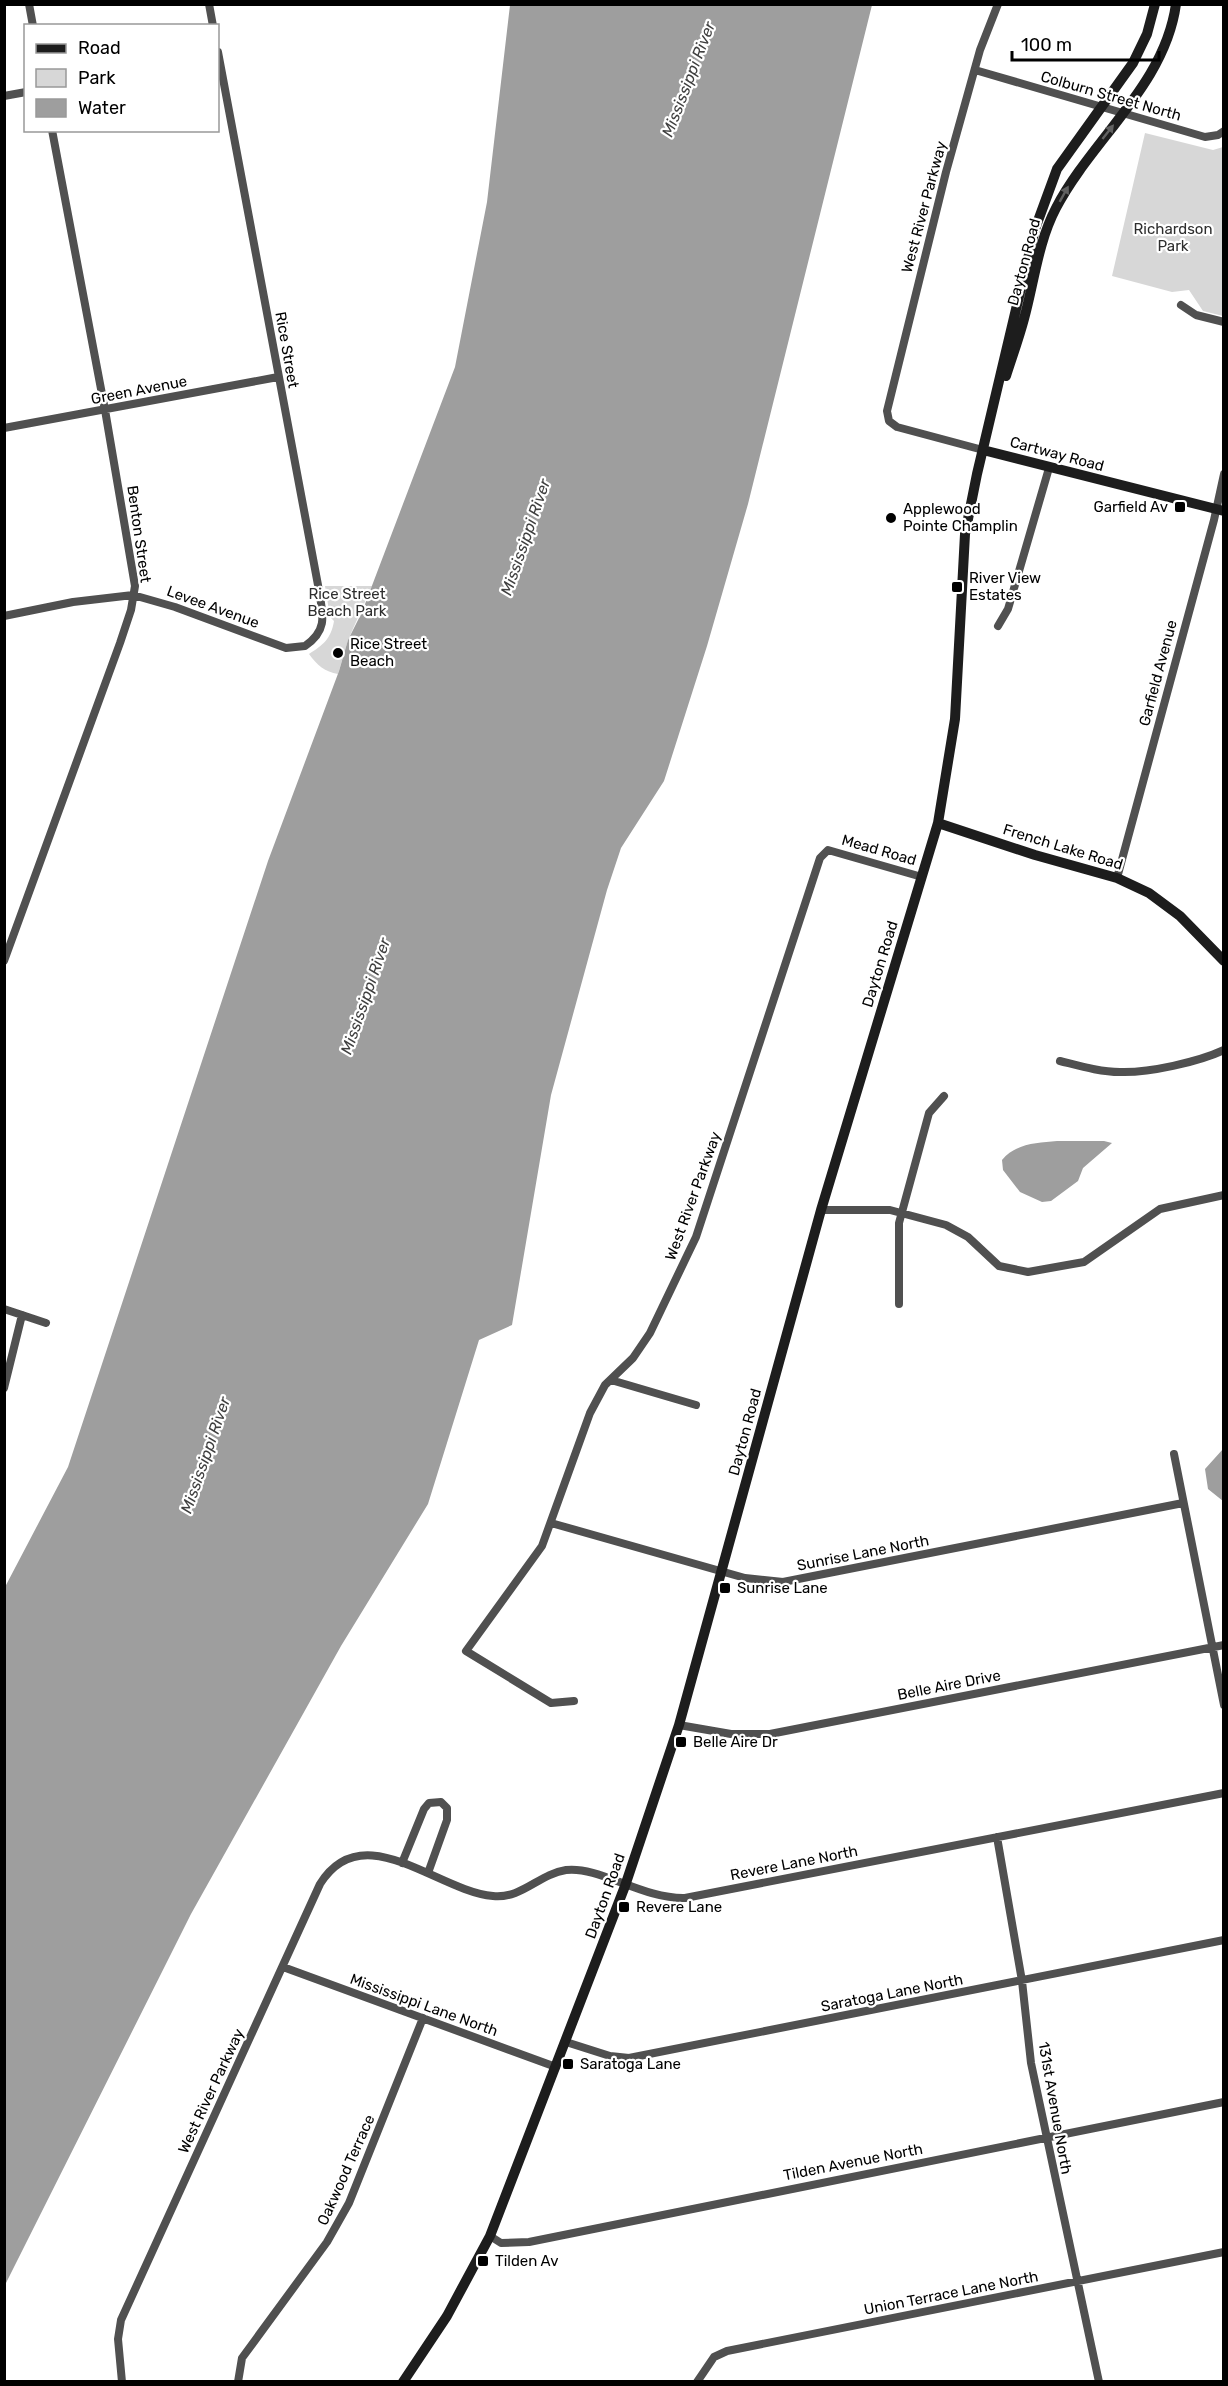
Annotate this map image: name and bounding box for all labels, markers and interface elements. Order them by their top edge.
water label: Mississippi River [658,18,719,139]
legend [24,24,219,132]
scale bar [1012,24,1159,62]
text: 100 m [1021,34,1072,56]
text: Road [78,37,121,59]
text: Park [78,67,116,89]
street label: Colburn Street North [1039,67,1183,125]
text: Water [78,97,126,119]
one-way arrow [1102,124,1114,140]
street label: West River Parkway [898,139,950,275]
one-way arrow [1058,186,1069,202]
street label: Dayton Road [1004,216,1044,308]
park label: Richardson Park [1134,220,1212,255]
street label: Rice Street [271,310,303,390]
street label: Green Avenue [89,372,189,408]
street label: Cartway Road [1008,433,1106,475]
water label: Mississippi River [497,476,555,598]
street label: Benton Street [123,484,155,584]
place label: Garfield Av [1093,498,1168,516]
place label: Applewood Pointe Champlin [903,500,1018,535]
marker: Garfield Av [1173,500,1187,514]
marker: Applewood Pointe Champlin [884,511,898,525]
place label: River View Estates [969,569,1041,604]
marker: River View Estates [950,580,964,594]
street label: Levee Avenue [164,582,262,632]
park label: Rice Street Beach Park [308,585,387,620]
street label: Garfield Avenue [1135,618,1181,728]
place label: Rice Street Beach [350,635,427,670]
marker: Rice Street Beach [331,646,345,660]
street label: French Lake Road [1001,820,1125,874]
street label: Mead Road [840,831,918,869]
street label: Dayton Road [858,919,902,1009]
water label: Mississippi River [337,935,395,1057]
street label: West River Parkway [661,1129,725,1263]
street label: Dayton Road [725,1386,765,1478]
water label: Mississippi River [177,1394,235,1516]
street label: Sunrise Lane North [795,1531,931,1575]
place label: Sunrise Lane [737,1579,828,1597]
marker: Sunrise Lane [718,1581,732,1595]
street label: Belle Aire Drive [896,1666,1002,1704]
place label: Belle Aire Dr [693,1733,778,1751]
marker: Belle Aire Dr [674,1735,688,1749]
street label: Revere Lane North [729,1842,859,1884]
street label: Dayton Road [581,1851,629,1941]
place label: Revere Lane [636,1898,722,1916]
marker: Revere Lane [617,1900,631,1914]
street label: Mississippi Lane North [348,1970,500,2040]
street label: Saratoga Lane North [819,1970,965,2016]
street label: West River Parkway [174,2026,248,2156]
street label: 131st Avenue North [1034,2040,1076,2176]
place label: Saratoga Lane [580,2055,681,2073]
marker: Saratoga Lane [561,2057,575,2071]
street label: Oakwood Terrace [314,2112,378,2228]
street label: Tilden Avenue North [782,2140,924,2184]
place label: Tilden Av [495,2252,559,2270]
marker: Tilden Av [476,2254,490,2268]
street label: Union Terrace Lane North [862,2267,1040,2319]

